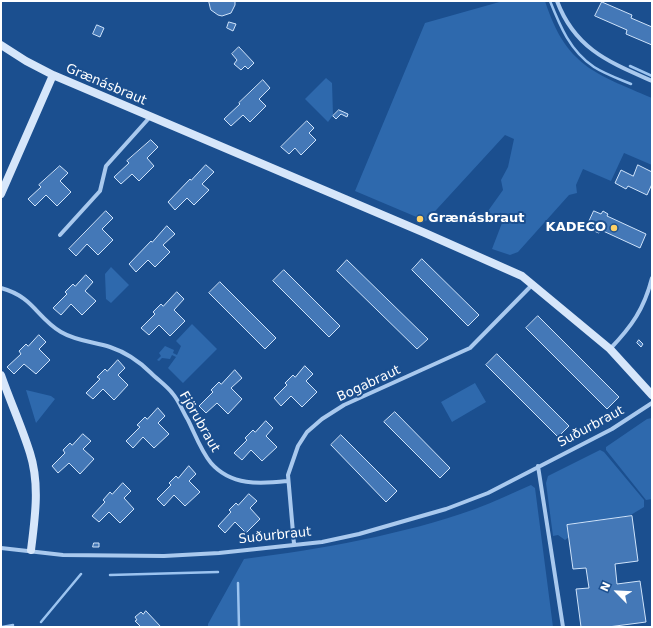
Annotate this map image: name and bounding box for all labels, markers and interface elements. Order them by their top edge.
street label: Grænásbraut [63,61,149,109]
place label: Grænásbraut [428,211,524,227]
marker: Grænásbraut [415,214,425,224]
place label: KADECO [546,220,606,236]
marker: KADECO [609,223,619,233]
street label: Bogabraut [335,363,403,405]
street label: Fjörubraut [175,389,223,455]
street label: Suðurbraut [555,403,627,451]
street label: Suðurbraut [238,524,312,548]
north arrow [597,572,637,612]
text: N [598,580,613,594]

